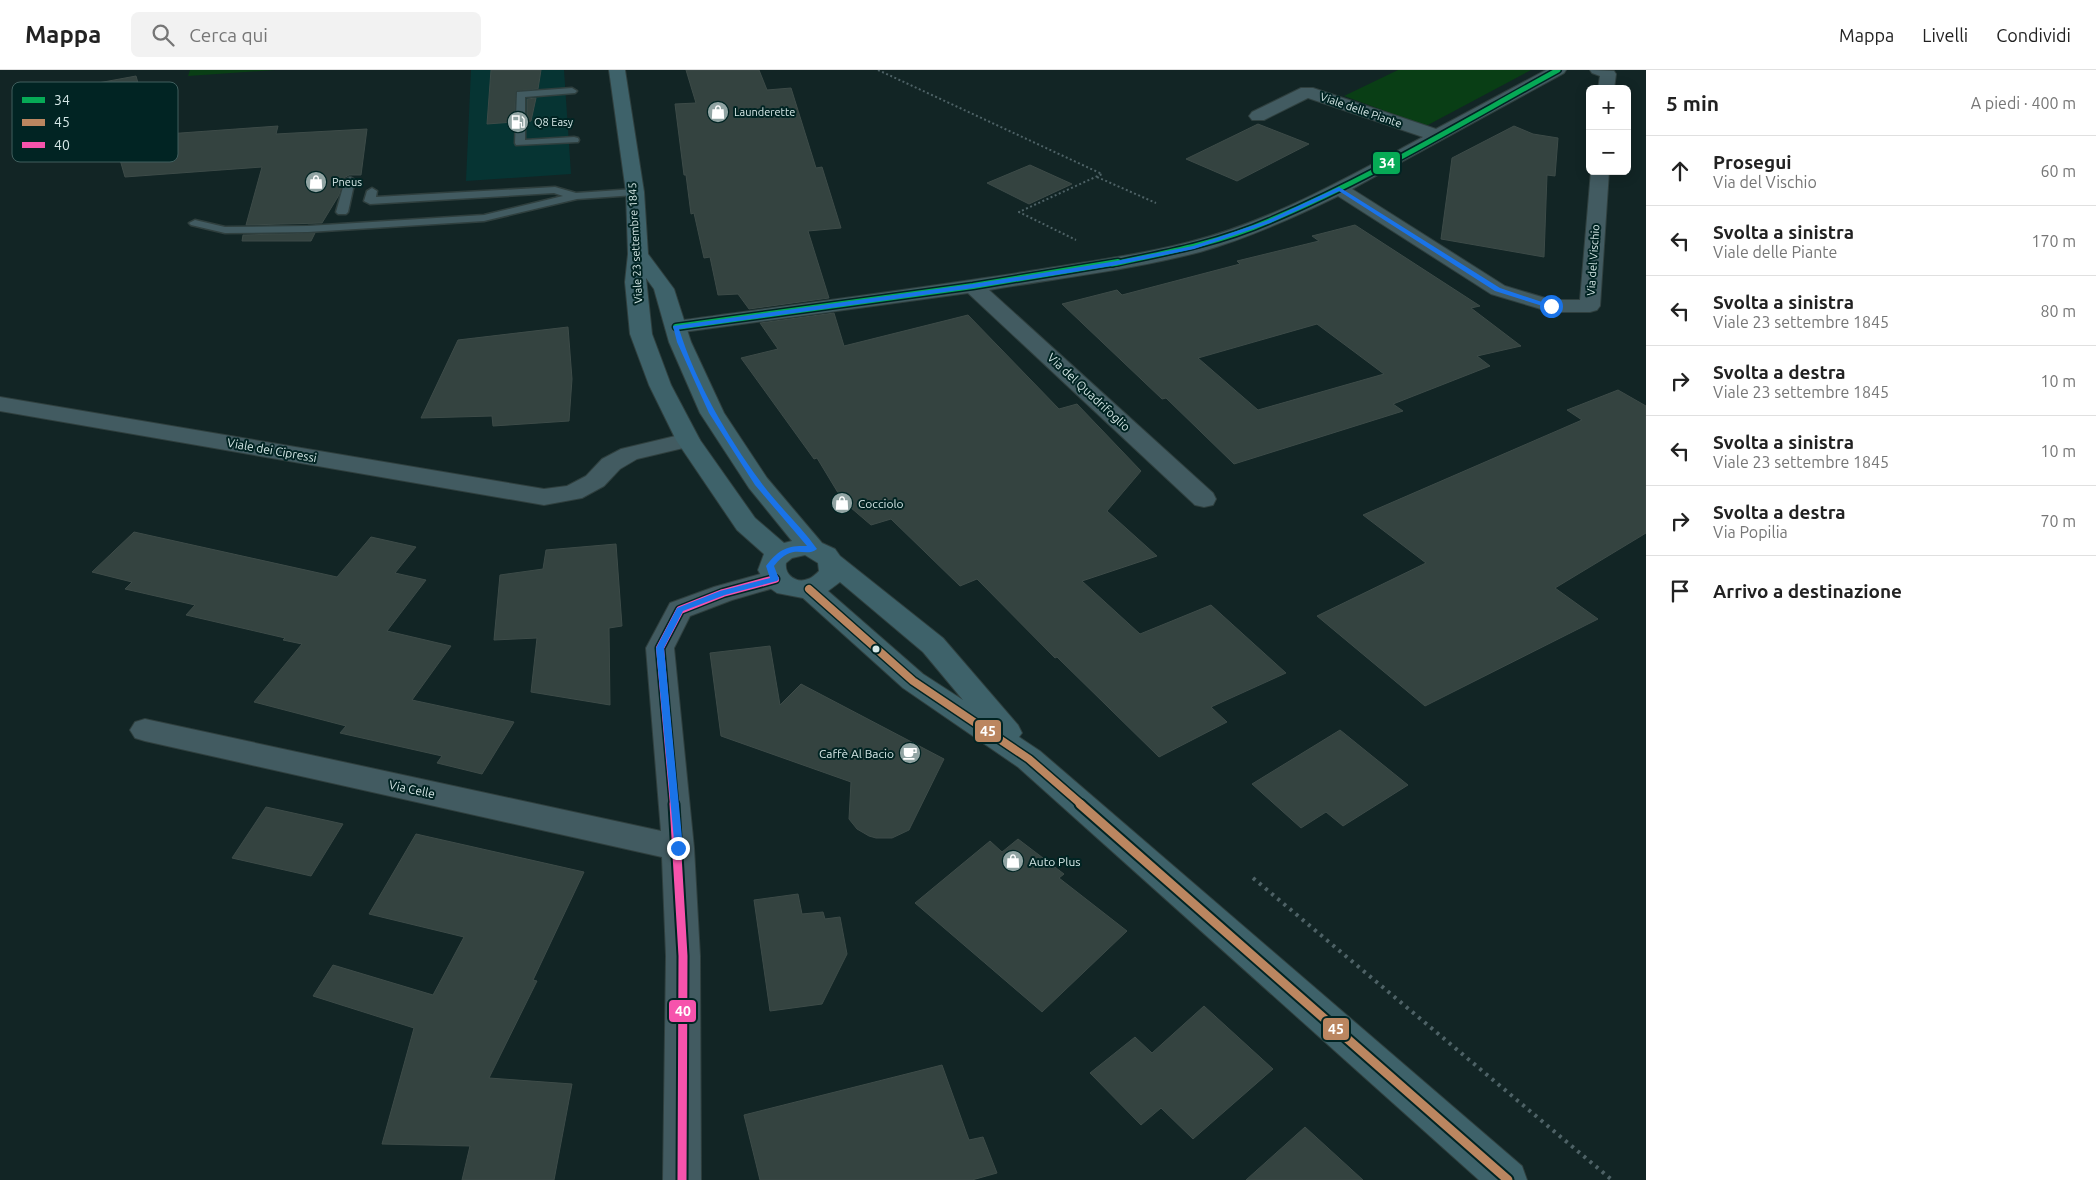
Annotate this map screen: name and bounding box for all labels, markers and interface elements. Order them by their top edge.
search box [131,12,481,57]
text: Mappa [25,21,101,48]
icon: search [149,21,177,49]
text: Cerca qui [189,24,268,46]
text: Mappa [1839,25,1894,45]
text: Livelli [1922,25,1968,45]
text: Condividi [1996,25,2071,45]
legend [12,82,178,162]
map controls [1586,85,1631,175]
button: + [1586,85,1631,130]
street label: Viale delle Piante [1319,90,1403,130]
text: 5 min [1666,91,1719,115]
text: 34 [54,92,70,108]
text: A piedi · 400 m [1971,94,2076,112]
shop icon: Launderette [706,100,730,124]
place label: Launderette [734,106,795,118]
fuel station icon: Q8 Easy [506,110,530,134]
text: 45 [54,114,70,130]
place label: Q8 Easy [534,116,574,128]
button: − [1586,130,1631,175]
text: 40 [54,137,70,153]
line badge: 34 [1372,151,1401,175]
text: Prosegui [1713,151,1792,173]
text: 34 [1379,155,1395,171]
icon: ahead [1666,157,1694,185]
text: 60 m [2040,162,2076,180]
shop icon: Pneus [304,170,328,194]
text: Via del Vischio [1713,173,1817,191]
place label: Pneus [332,176,362,188]
street label: Viale 23 settembre 1845 [626,182,644,304]
text: Svolta a sinistra [1713,221,1854,243]
street label: Via del Vischio [1585,224,1601,296]
icon: left [1666,227,1694,255]
text: 170 m [2031,232,2076,250]
text: Viale delle Piante [1713,243,1837,261]
text: Svolta a sinistra [1713,291,1854,313]
route start [1540,295,1563,318]
icon: left [1666,297,1694,325]
text: 80 m [2040,302,2076,320]
text: Viale 23 settembre 1845 [1713,313,1889,331]
street label: Via del Quadrifoglio [1045,351,1133,433]
text: Svolta a destra [1713,361,1846,383]
icon: right [1666,367,1694,395]
text: 10 m [2040,372,2076,390]
text: Viale 23 settembre 1845 [1713,383,1889,401]
text: Svolta a sinistra [1713,431,1854,453]
street label: Viale dei Cipressi [226,436,318,464]
icon: left [1666,437,1694,465]
text: 10 m [2040,442,2076,460]
text: Viale 23 settembre 1845 [1713,453,1889,471]
shop icon: Cocciolo [830,491,854,515]
place label: Cocciolo [858,497,904,510]
text: Svolta a destra [1713,501,1846,523]
icon: right [1666,507,1694,535]
text: 70 m [2040,512,2076,530]
text: Via Popilia [1713,523,1788,541]
icon: arrive [1666,577,1694,605]
text: Arrivo a destinazione [1713,580,1902,602]
unlabelled marker [871,644,881,654]
line badge: 45 [974,719,1002,743]
text: 45 [980,723,996,739]
cafe icon: Caffè Al Bacio [898,741,922,765]
place label: Caffè Al Bacio [819,747,894,760]
street label: Via Celle [388,778,436,800]
route end [667,837,690,860]
shop icon: Auto Plus [1001,849,1025,873]
place label: Auto Plus [1029,855,1081,868]
line badge: 40 [668,999,697,1023]
text: 40 [675,1003,691,1019]
line badge: 45 [1322,1017,1350,1041]
text: 45 [1328,1021,1344,1037]

